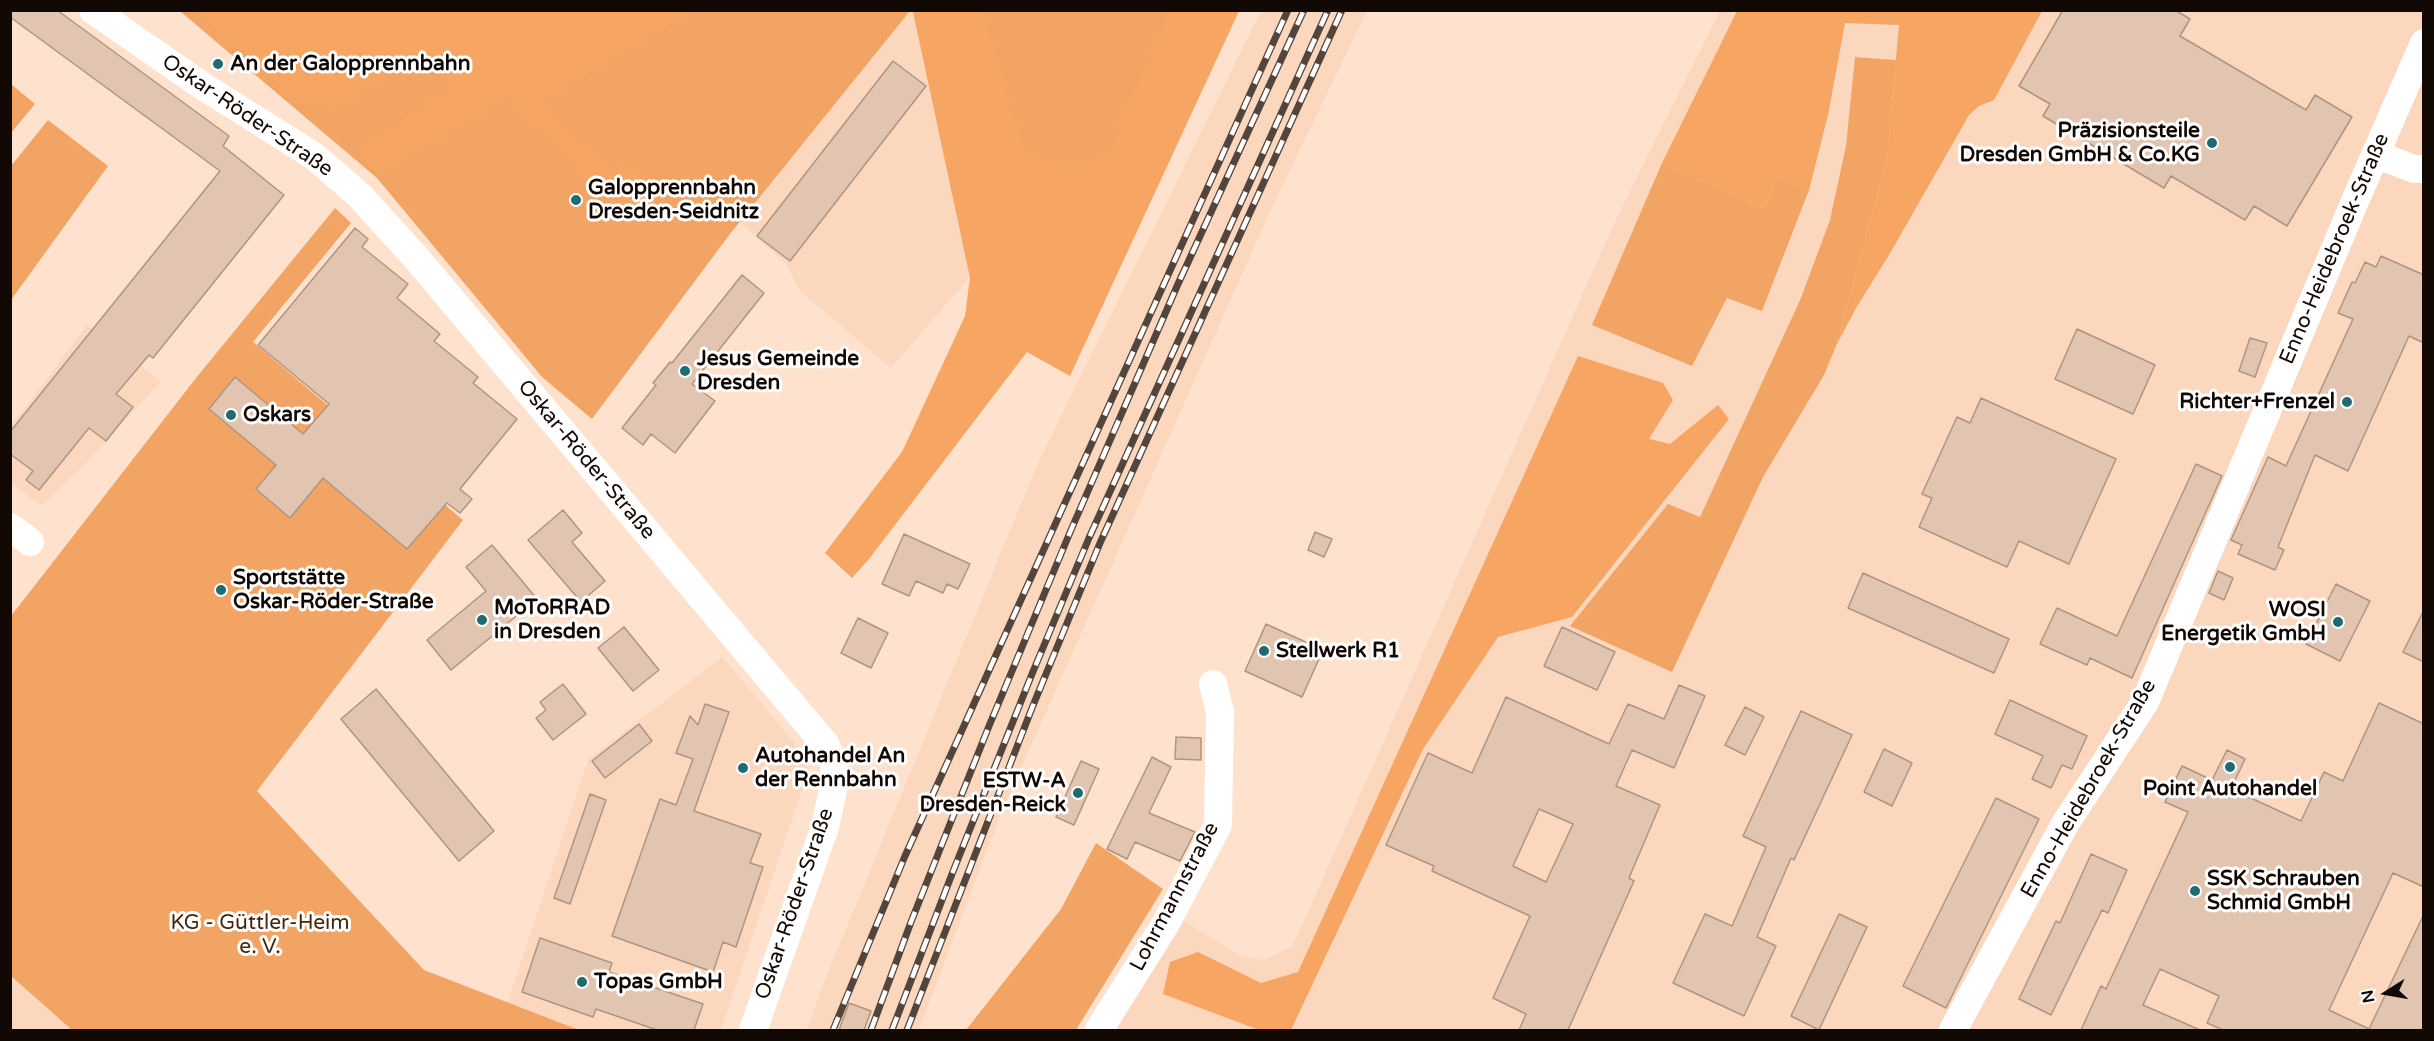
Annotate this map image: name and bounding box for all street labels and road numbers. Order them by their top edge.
street label: Oskar-Röder-Straße [157,49,337,183]
street label: Enno-Heidebroek-Straße [2275,130,2395,368]
street label: Oskar-Röder-Straße [512,375,660,545]
street label: Enno-Heidebroek-Straße [2016,675,2162,903]
street label: Oskar-Röder-Straße [750,805,840,1003]
street label: Lohrmannstraße [1125,818,1225,976]

